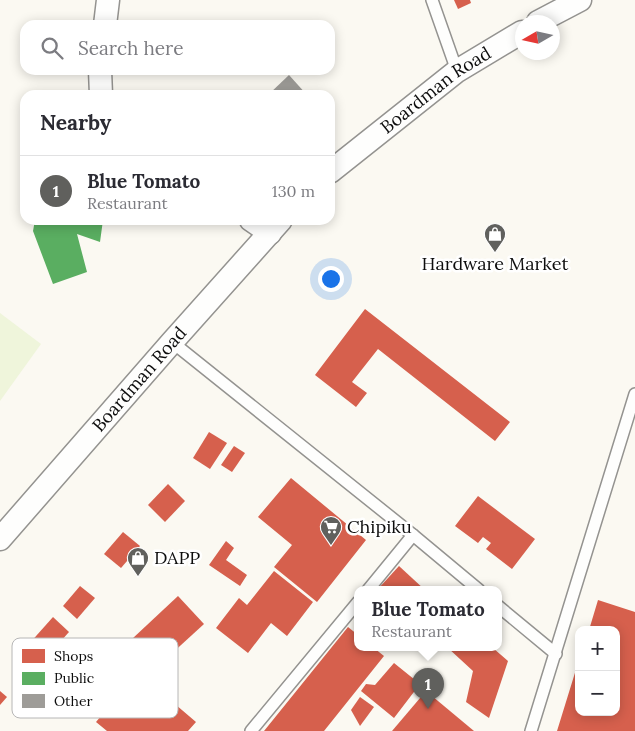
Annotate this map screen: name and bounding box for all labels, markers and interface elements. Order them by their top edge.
north arrow [515,15,560,60]
search box [20,20,335,75]
icon: search [38,34,66,62]
text: Search here [78,36,184,60]
street label: Boardman Road [376,41,495,138]
text: Nearby [40,109,111,136]
text: Blue Tomato [87,169,200,193]
text: 1 [53,181,59,201]
text: 130 m [272,181,315,201]
text: Restaurant [87,193,168,213]
shop icon: Hardware Market [483,222,507,253]
place label: Hardware Market [422,252,568,275]
your location [318,266,344,292]
street label: Boardman Road [87,321,191,436]
supermarket icon: Chipiku [319,515,343,546]
place label: Chipiku [347,515,412,538]
shop icon: DAPP [126,546,150,577]
place label: DAPP [154,546,200,569]
popup [354,586,502,651]
text: Blue Tomato [371,597,485,621]
text: Restaurant [371,621,452,641]
map controls [575,626,620,716]
button: + [575,626,620,671]
legend [12,638,178,718]
text: Shops [54,647,93,665]
pin: 1 [412,668,444,709]
text: Public [54,669,94,687]
button: − [575,671,620,716]
text: Other [54,692,93,710]

